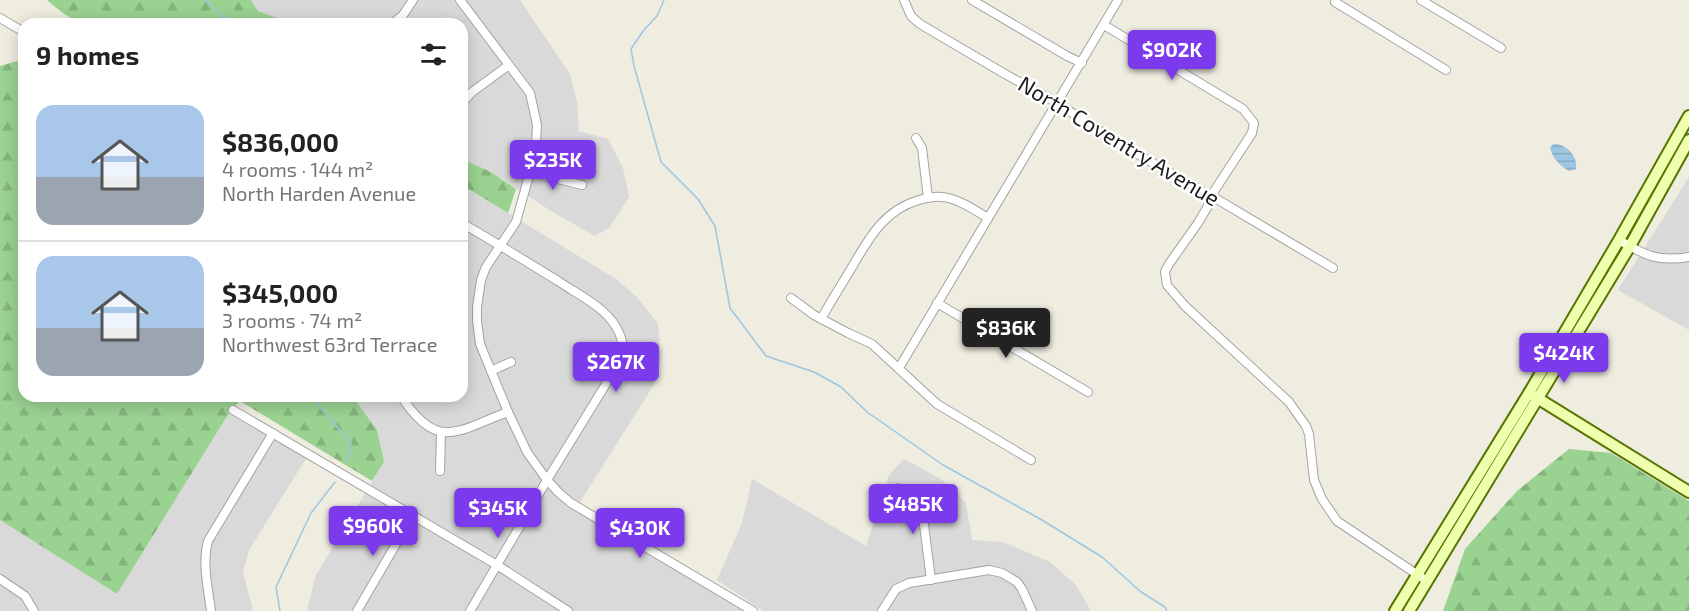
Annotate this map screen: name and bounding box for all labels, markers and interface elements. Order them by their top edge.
pin: $902K [1130,30,1214,81]
text: $902K [1142,37,1202,61]
icon: filters [417,38,450,71]
text: 9 homes [36,39,139,70]
street label: North Coventry Avenue [1014,70,1225,211]
text: $836,000 [222,126,339,157]
icon: home [84,129,156,201]
pin: $235K [511,140,595,191]
text: $235K [524,147,582,171]
text: 4 rooms · 144 m² [222,157,373,181]
text: North Harden Avenue [222,181,416,205]
text: $345,000 [222,277,338,308]
icon: home [84,280,156,352]
text: 3 rooms · 74 m² [222,308,362,332]
pin: $836K [964,308,1048,359]
text: $836K [976,315,1036,339]
text: Northwest 63rd Terrace [222,332,437,356]
pin: $424K [1522,333,1606,384]
text: $424K [1533,340,1595,364]
pin: $267K [574,342,658,393]
text: $267K [587,349,645,373]
pin: $485K [871,484,955,535]
pin: $345K [456,488,540,539]
text: $485K [883,491,943,515]
text: $345K [468,495,528,519]
pin: $960K [331,506,415,557]
pin: $430K [598,508,682,559]
text: $960K [343,513,403,537]
text: $430K [610,515,670,539]

